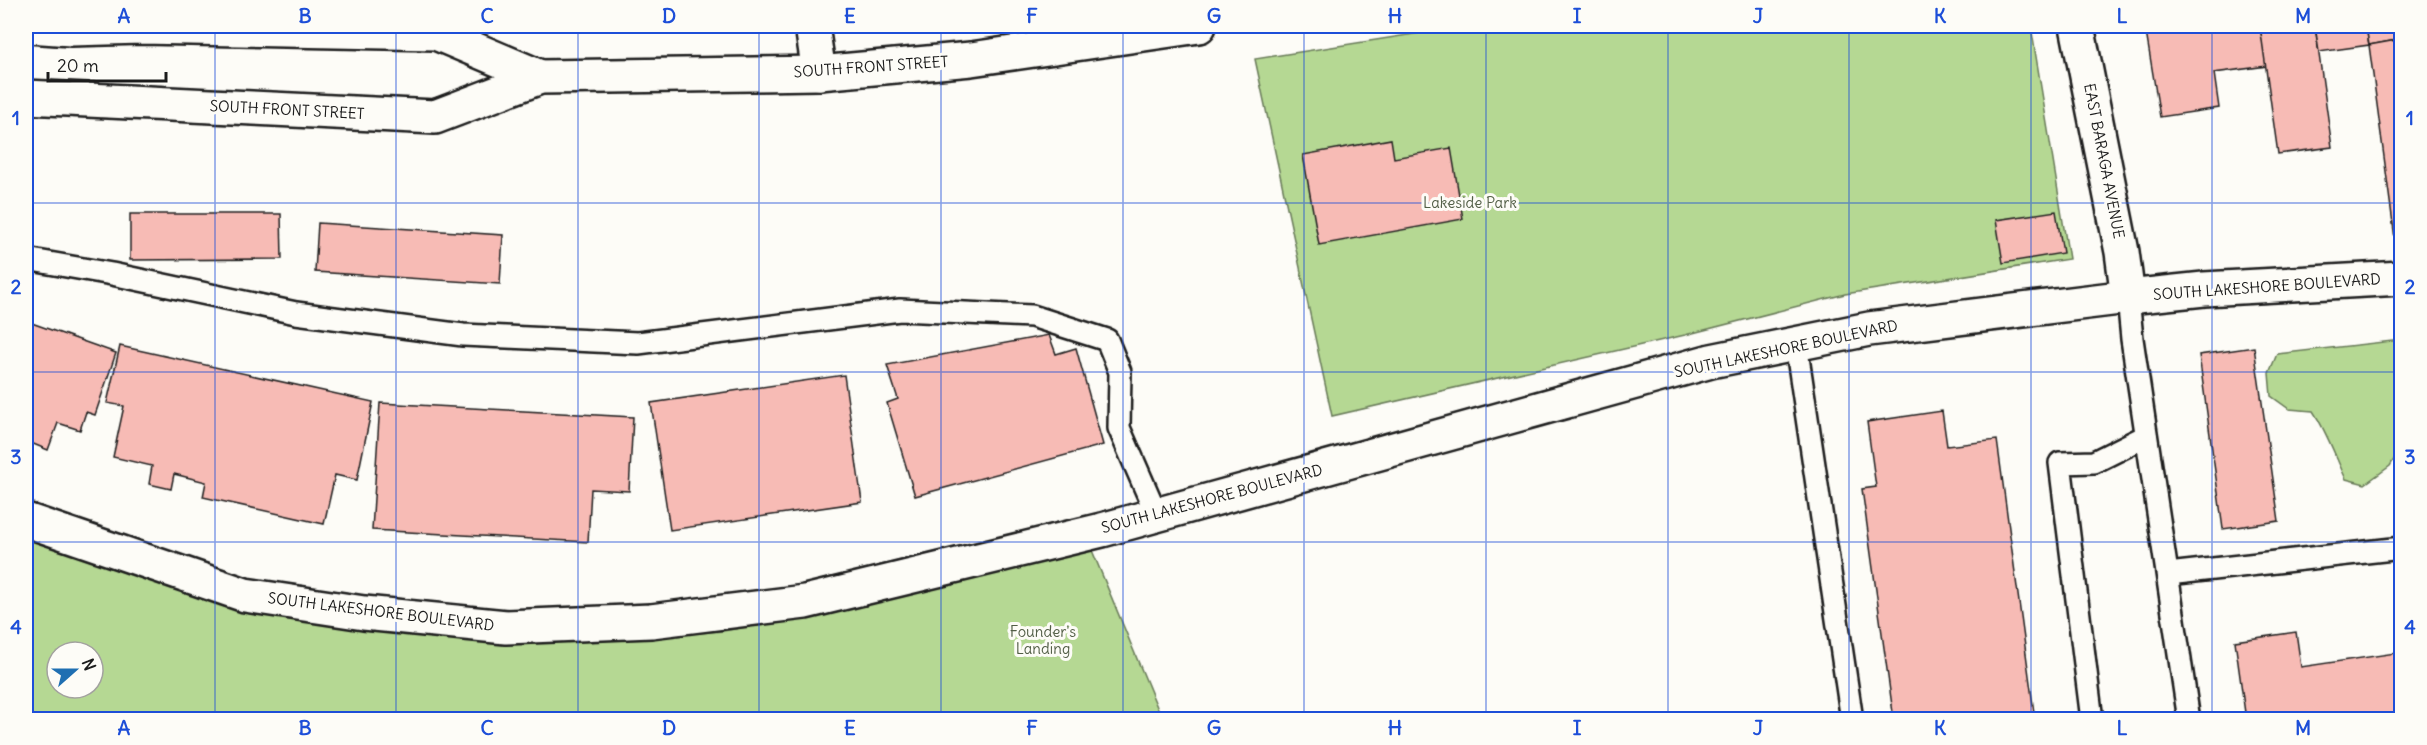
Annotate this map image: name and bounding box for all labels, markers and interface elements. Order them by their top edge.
text: A [118,3,131,28]
text: B [298,3,312,28]
text: C [480,3,494,28]
text: D [662,3,676,28]
text: E [844,3,856,28]
text: F [1026,3,1038,28]
text: G [1207,3,1221,28]
text: H [1388,3,1402,28]
text: I [1573,3,1582,28]
text: J [1753,3,1764,28]
text: K [1934,3,1947,28]
text: L [2117,3,2128,28]
text: M [2295,3,2311,28]
scale bar [48,45,166,83]
street label: SOUTH FRONT STREET [793,52,949,81]
text: 20 m [57,54,99,77]
street label: EAST BARAGA AVENUE [2080,82,2129,240]
street label: SOUTH FRONT STREET [209,96,365,123]
text: 1 [12,105,20,130]
text: 1 [2406,105,2414,130]
park label: Lakeside Park [1423,193,1517,212]
street label: SOUTH LAKESHORE BOULEVARD [2153,269,2381,304]
text: 2 [11,274,22,299]
text: 2 [2405,274,2416,299]
street label: SOUTH LAKESHORE BOULEVARD [1672,316,1899,382]
text: 3 [10,444,22,469]
text: 3 [2404,444,2416,469]
street label: SOUTH LAKESHORE BOULEVARD [1099,460,1325,537]
street label: SOUTH LAKESHORE BOULEVARD [267,588,495,635]
text: 4 [10,614,22,639]
text: 4 [2404,614,2416,639]
park label: Founder's Landing [1010,622,1076,658]
north arrow [45,640,105,700]
text: N [78,656,100,673]
text: A [118,715,131,740]
text: B [298,715,312,740]
text: C [480,715,494,740]
text: D [662,715,676,740]
text: E [844,715,856,740]
text: F [1026,715,1038,740]
text: G [1207,715,1221,740]
text: H [1388,715,1402,740]
text: I [1573,715,1582,740]
text: J [1753,715,1764,740]
text: K [1934,715,1947,740]
text: L [2117,715,2128,740]
text: M [2295,715,2311,740]

